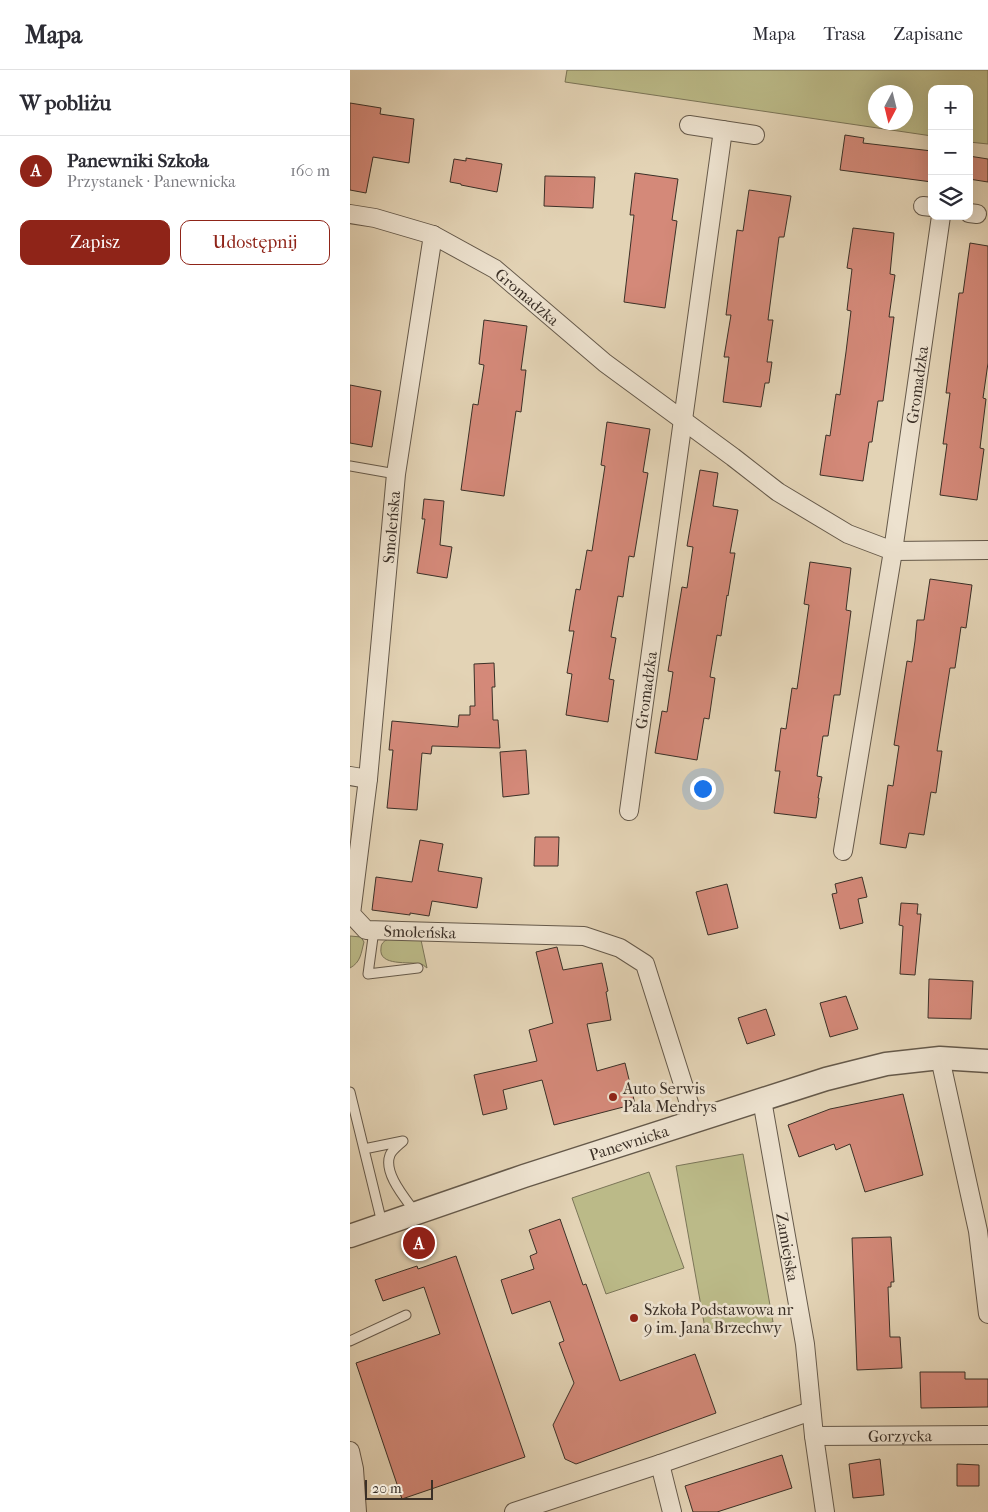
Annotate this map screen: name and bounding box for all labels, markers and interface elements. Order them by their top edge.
text: Mapa [25,21,82,49]
text: Mapa [753,24,795,45]
text: Trasa [823,24,865,45]
text: Zapisane [893,24,963,45]
north arrow [868,85,913,130]
map controls [928,85,973,220]
button: + [928,85,973,130]
text: W pobliżu [20,91,111,115]
button: − [928,130,973,175]
text: Panewniki Szkoła [67,150,209,172]
text: A [31,161,41,180]
text: 160 m [290,161,330,180]
text: Przystanek · Panewnicka [67,172,236,191]
button: layers [928,175,973,220]
button: Zapisz [20,220,170,265]
button: Udostępnij [180,220,330,265]
street label: Gromadzka [491,264,563,330]
street label: Gromadzka [902,344,932,425]
street label: Smoleńska [379,490,404,564]
street label: Gromadzka [631,650,661,730]
your location [690,776,716,802]
street label: Smoleńska [383,921,457,942]
place label: Auto Serwis Pala Mendrys [622,1079,717,1116]
marker: Auto Serwis Pala Mendrys [607,1091,619,1103]
street label: Panewnicka [587,1121,672,1164]
street label: Zamiejska [772,1211,803,1283]
pin: A [403,1224,435,1262]
place label: Szkoła Podstawowa nr 9 im. Jana Brzechwy [644,1300,794,1337]
marker: Szkoła Podstawowa nr 9 im. Jana Brzechwy [628,1312,640,1324]
street label: Gorzycka [868,1426,933,1446]
scale bar [365,1477,432,1500]
text: 20 m [372,1480,402,1497]

